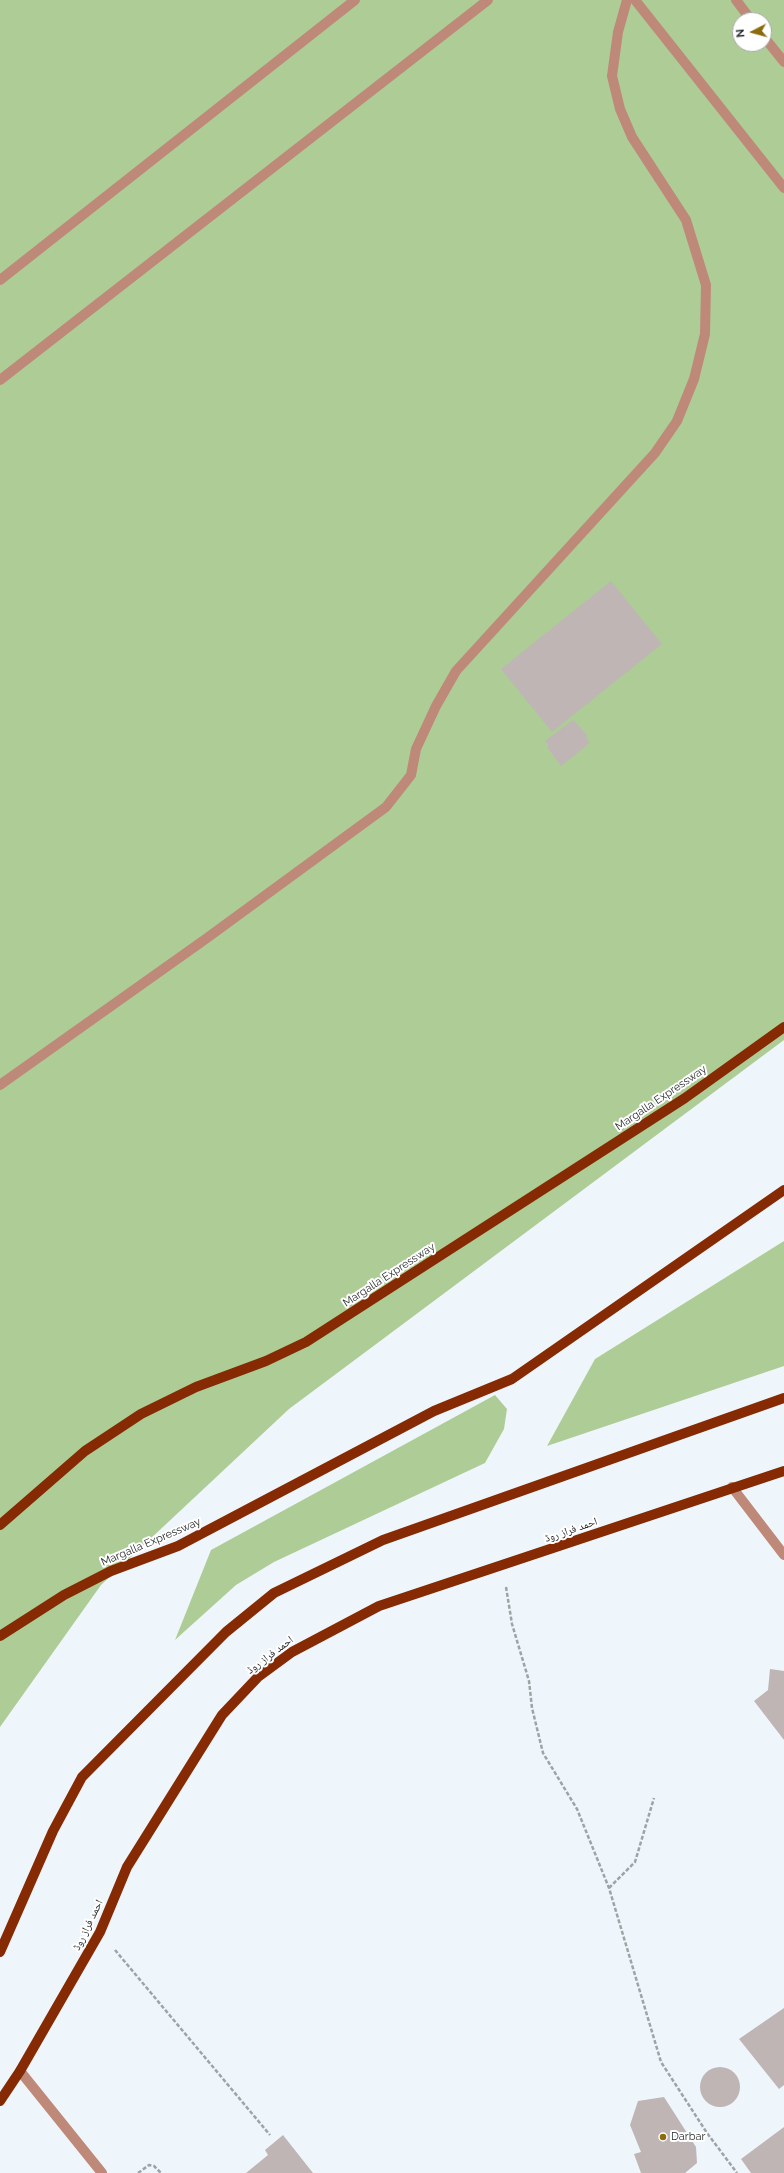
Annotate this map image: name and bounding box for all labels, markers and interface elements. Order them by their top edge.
north arrow [732,12,772,52]
text: N [734,28,747,38]
street label: Margalla Expressway [613,1063,709,1133]
street label: Margalla Expressway [340,1240,438,1310]
street label: Margalla Expressway [99,1515,203,1569]
street label: احمد فراز روڈ [543,1515,599,1545]
street label: احمد فراز روڈ [244,1633,296,1677]
street label: احمد فراز روڈ [70,1897,106,1953]
place label: Darbar [671,2130,705,2144]
marker: Darbar [658,2132,668,2142]

